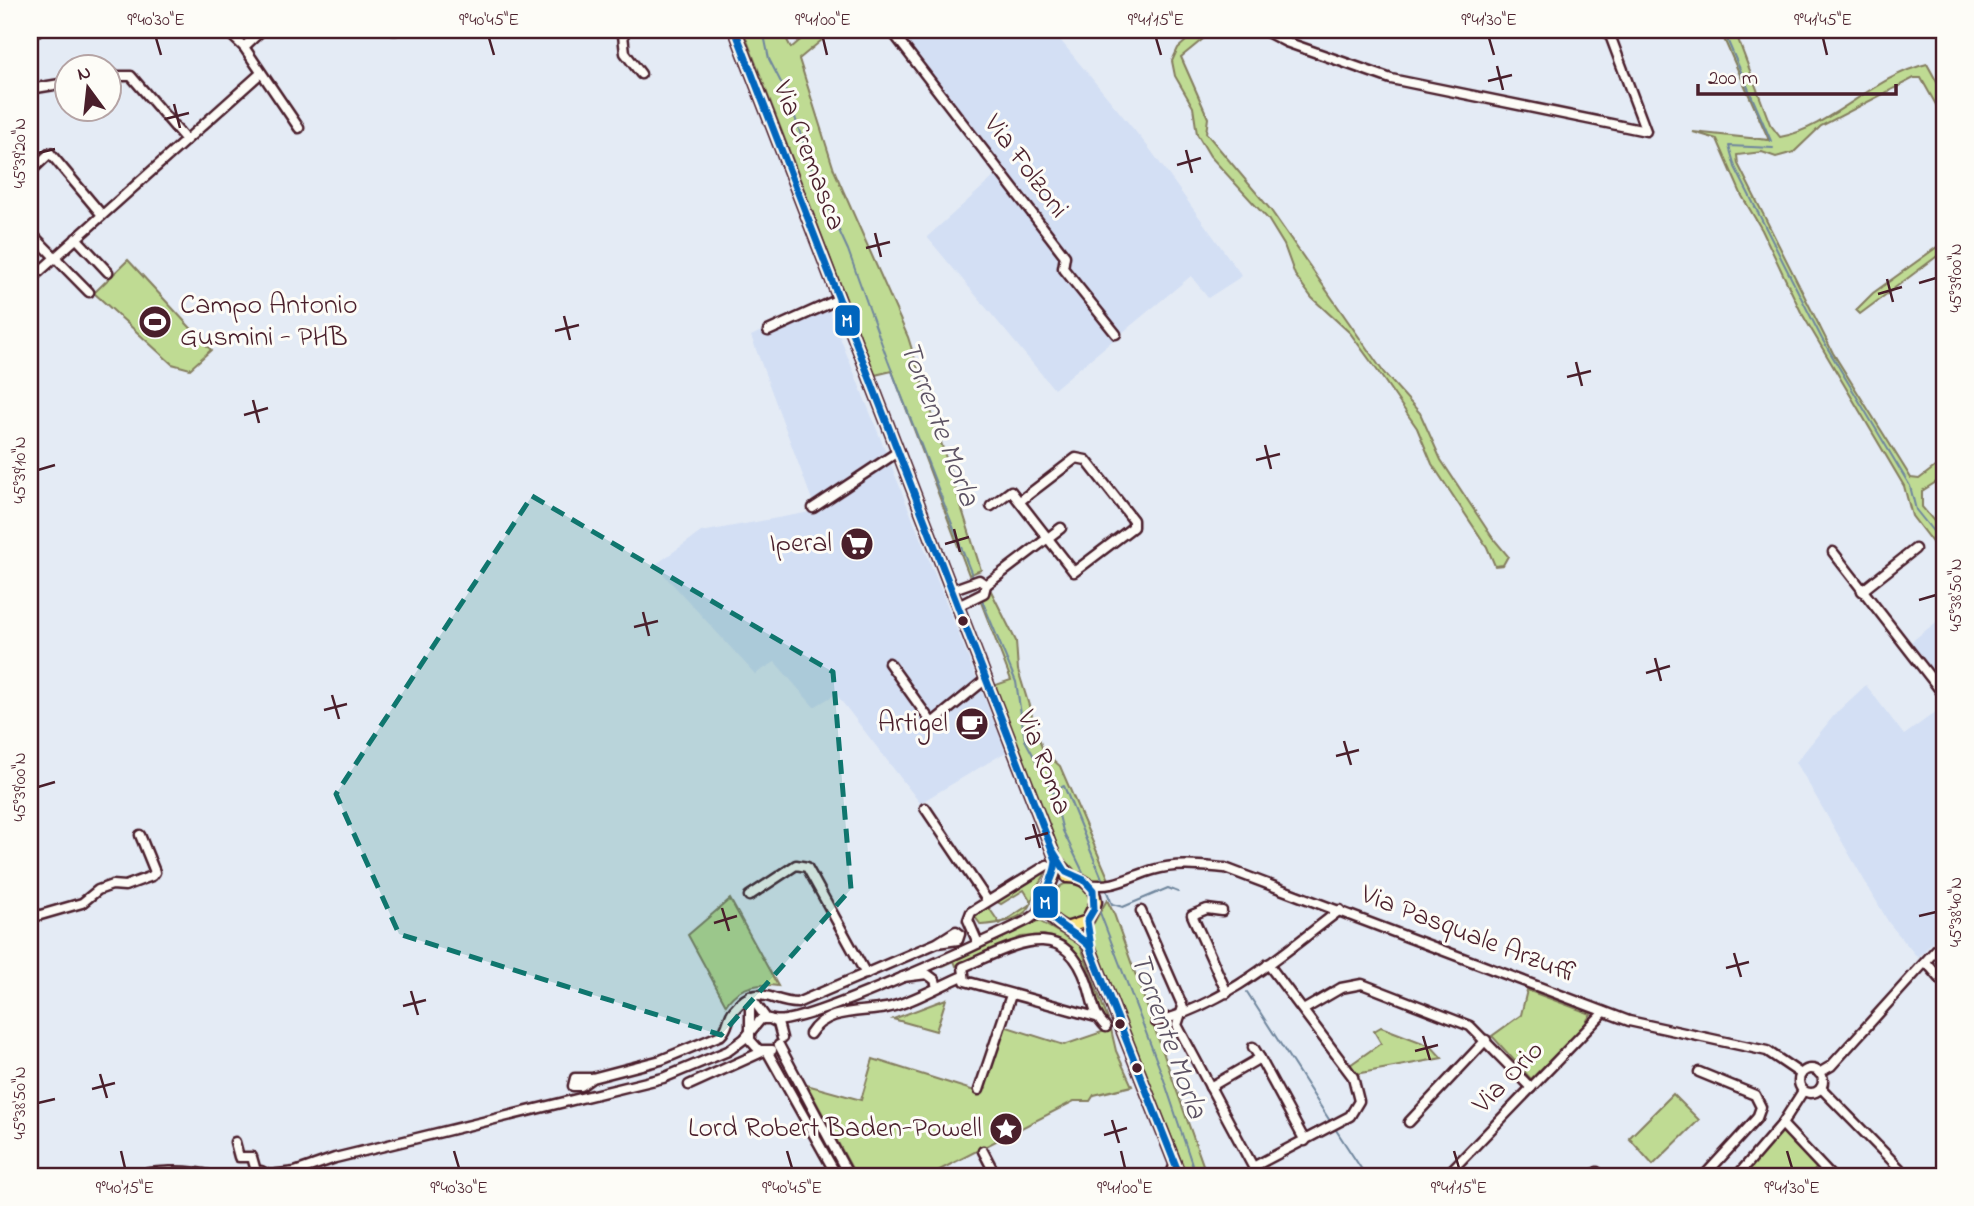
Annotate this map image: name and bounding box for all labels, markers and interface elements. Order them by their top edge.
text: 9°40'30"E [127,8,185,34]
text: 9°40'45"E [459,8,519,34]
text: 9°41'00"E [795,8,851,34]
text: 9°41'15"E [1128,8,1184,34]
text: 9°41'30"E [1461,8,1517,34]
text: 9°41'45"E [1794,8,1852,34]
north arrow [52,52,122,122]
scale bar [1698,52,1895,96]
text: N [75,59,94,89]
text: 200 m [1708,64,1758,94]
street label: Via Cremasca [760,74,855,237]
street label: Via Folzoni [972,106,1078,228]
text: 45°39'20"N [8,118,34,188]
text: 45°39'00"N [1944,243,1970,313]
place label: Campo Antonio Gusmini - PHB [180,286,357,359]
sports icon: Campo Antonio Gusmini - PHB [136,303,174,341]
line badge: M [834,304,861,337]
text: M [841,309,853,336]
water label: Torrente Morla [886,335,990,514]
text: 45°39'10"N [8,436,34,504]
place label: Iperal [769,524,832,565]
supermarket icon: Iperal [838,525,876,563]
text: 45°38'50"N [1944,558,1970,632]
unlabelled marker [956,614,970,628]
place label: Artigel [878,704,948,745]
street label: Via Roma [1004,704,1082,821]
cafe icon: Artigel [953,705,991,743]
text: 45°39'00"N [8,752,34,822]
street label: Via Pasquale Arzuffi [1353,875,1582,995]
text: 45°38'40"N [1944,877,1970,947]
line badge: M [1032,885,1059,919]
text: M [1039,891,1051,918]
water label: Torrente Morla [1117,947,1218,1126]
unlabelled marker [1113,1017,1127,1031]
street label: Via Orio [1463,1032,1554,1125]
unlabelled marker [1130,1061,1144,1075]
text: 45°38'50"N [8,1066,34,1140]
place label: Lord Robert Baden-Powell [688,1109,982,1150]
place icon: Lord Robert Baden-Powell [987,1110,1025,1148]
text: 9°40'15"E [96,1176,154,1202]
text: 9°40'30"E [430,1176,488,1202]
text: 9°40'45"E [762,1176,822,1202]
text: 9°41'00"E [1097,1176,1153,1202]
text: 9°41'15"E [1431,1176,1487,1202]
text: 9°41'30"E [1764,1176,1820,1202]

